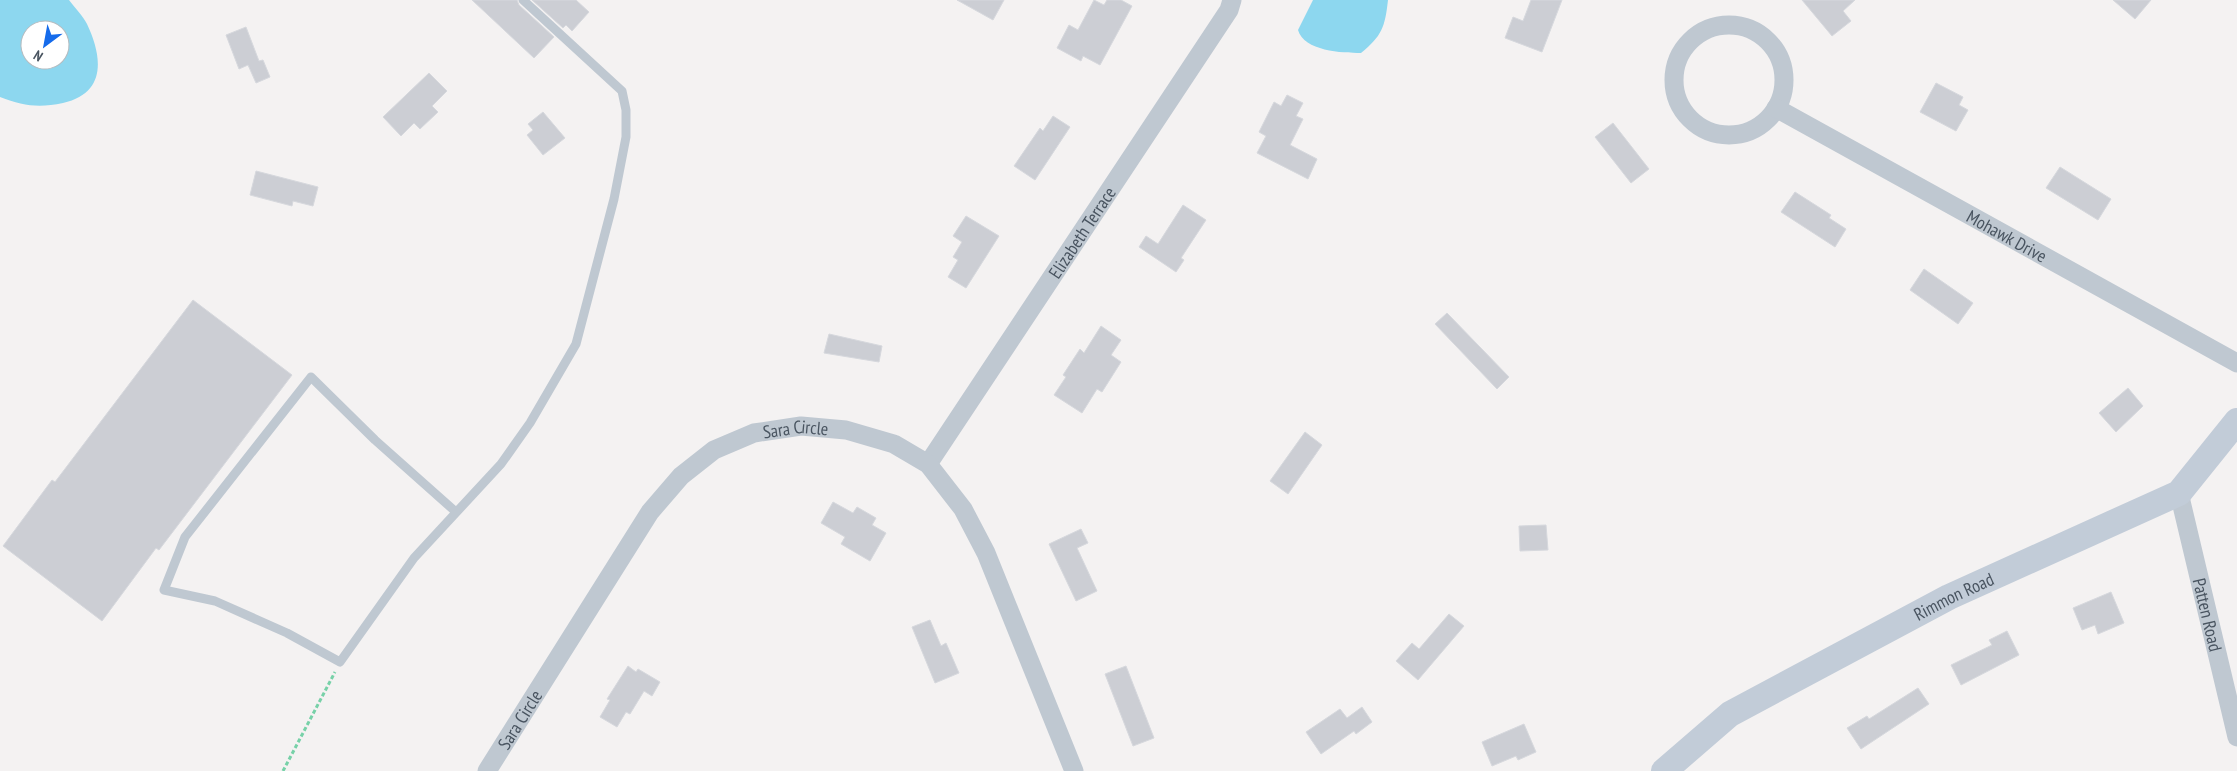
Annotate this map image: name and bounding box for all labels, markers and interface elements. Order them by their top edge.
north arrow [20,20,70,70]
text: N [30,46,46,66]
street label: Elizabeth Terrace [1043,182,1120,283]
street label: Mohawk Drive [1963,204,2051,267]
street label: Sara Circle [761,415,829,443]
street label: Rimmon Road [1910,567,1997,625]
street label: Patten Road [2188,576,2228,654]
street label: Sara Circle [492,685,547,753]

